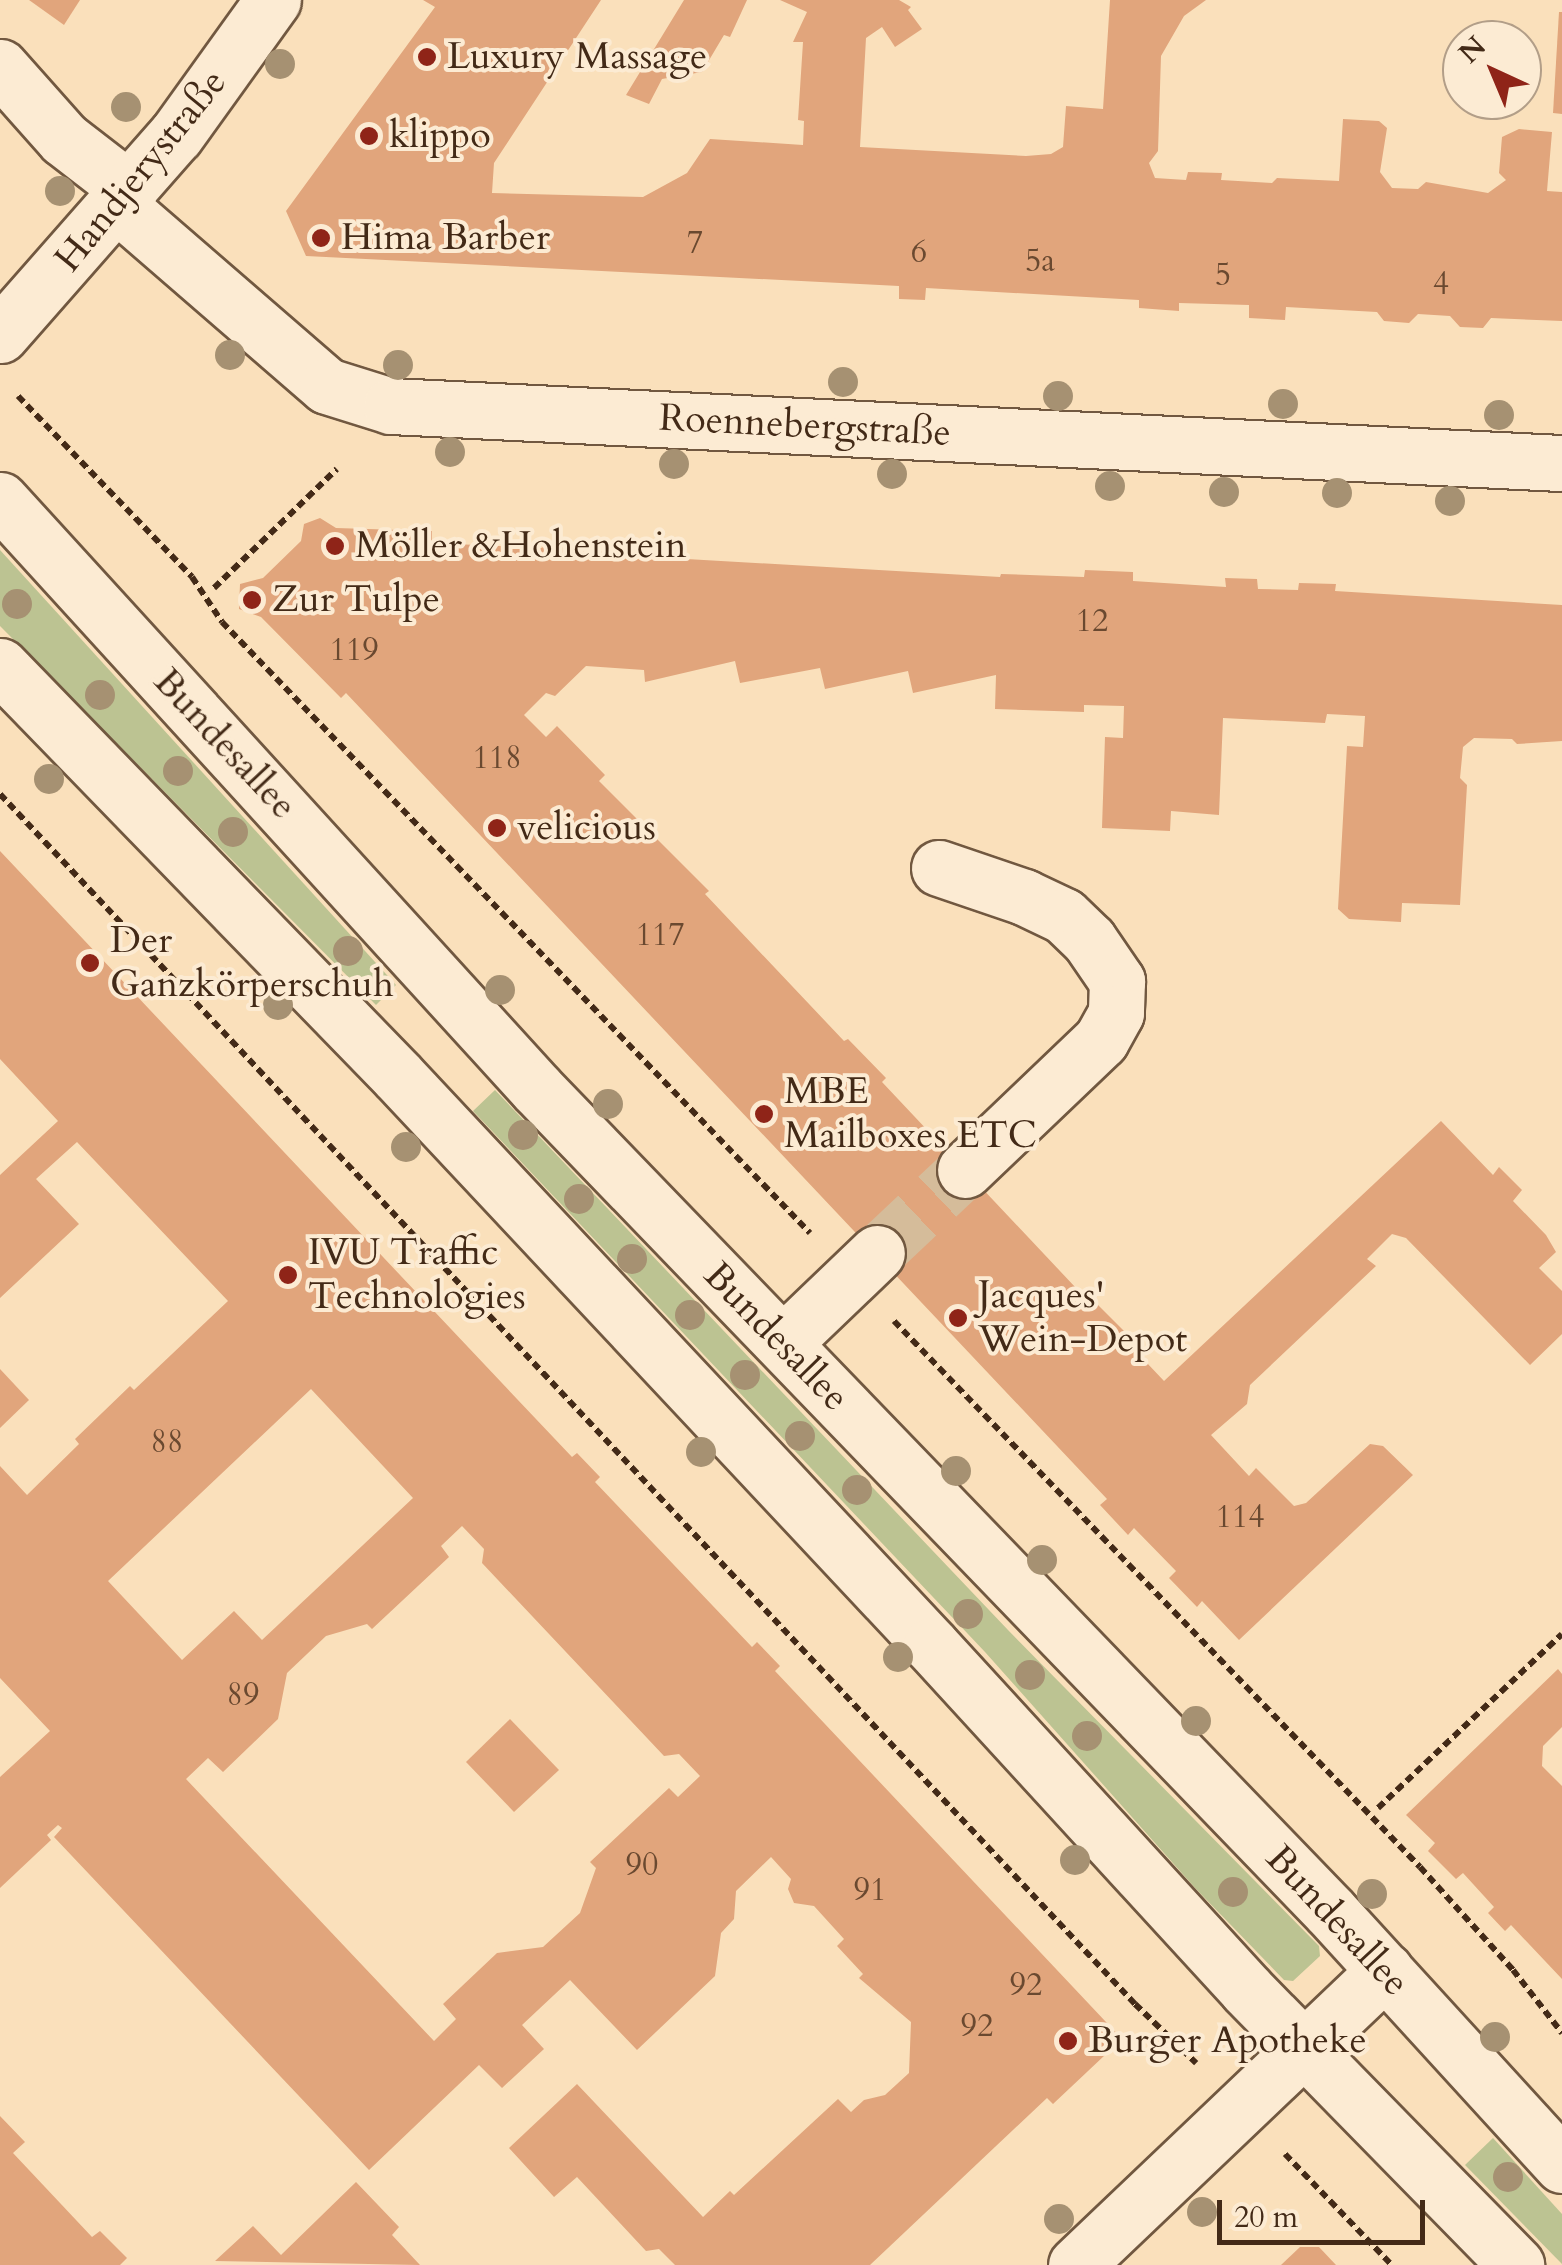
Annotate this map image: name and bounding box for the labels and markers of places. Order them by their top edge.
place label: Luxury Massage [447,34,707,80]
marker: Luxury Massage [416,46,438,68]
place label: klippo [389,113,491,159]
marker: klippo [358,125,380,147]
place label: Hima Barber [341,215,550,261]
marker: Hima Barber [310,227,332,249]
place label: Möller &Hohenstein [355,523,686,569]
marker: Möller &Hohenstein [324,535,346,557]
place label: Zur Tulpe [272,577,440,623]
marker: Zur Tulpe [241,589,263,611]
place label: velicious [517,805,656,851]
marker: velicious [486,817,508,839]
place label: Der Ganzkörperschuh [110,918,394,1008]
marker: Der Ganzkörperschuh [79,952,101,974]
place label: MBE Mailboxes ETC [784,1069,1037,1158]
marker: MBE Mailboxes ETC [753,1103,775,1125]
place label: IVU Traffic Technologies [308,1230,526,1320]
marker: IVU Traffic Technologies [277,1264,299,1286]
place label: Jacques' Wein-Depot [978,1273,1187,1362]
marker: Jacques' Wein-Depot [947,1307,969,1329]
place label: Burger Apotheke [1088,2018,1367,2064]
marker: Burger Apotheke [1057,2030,1079,2052]

